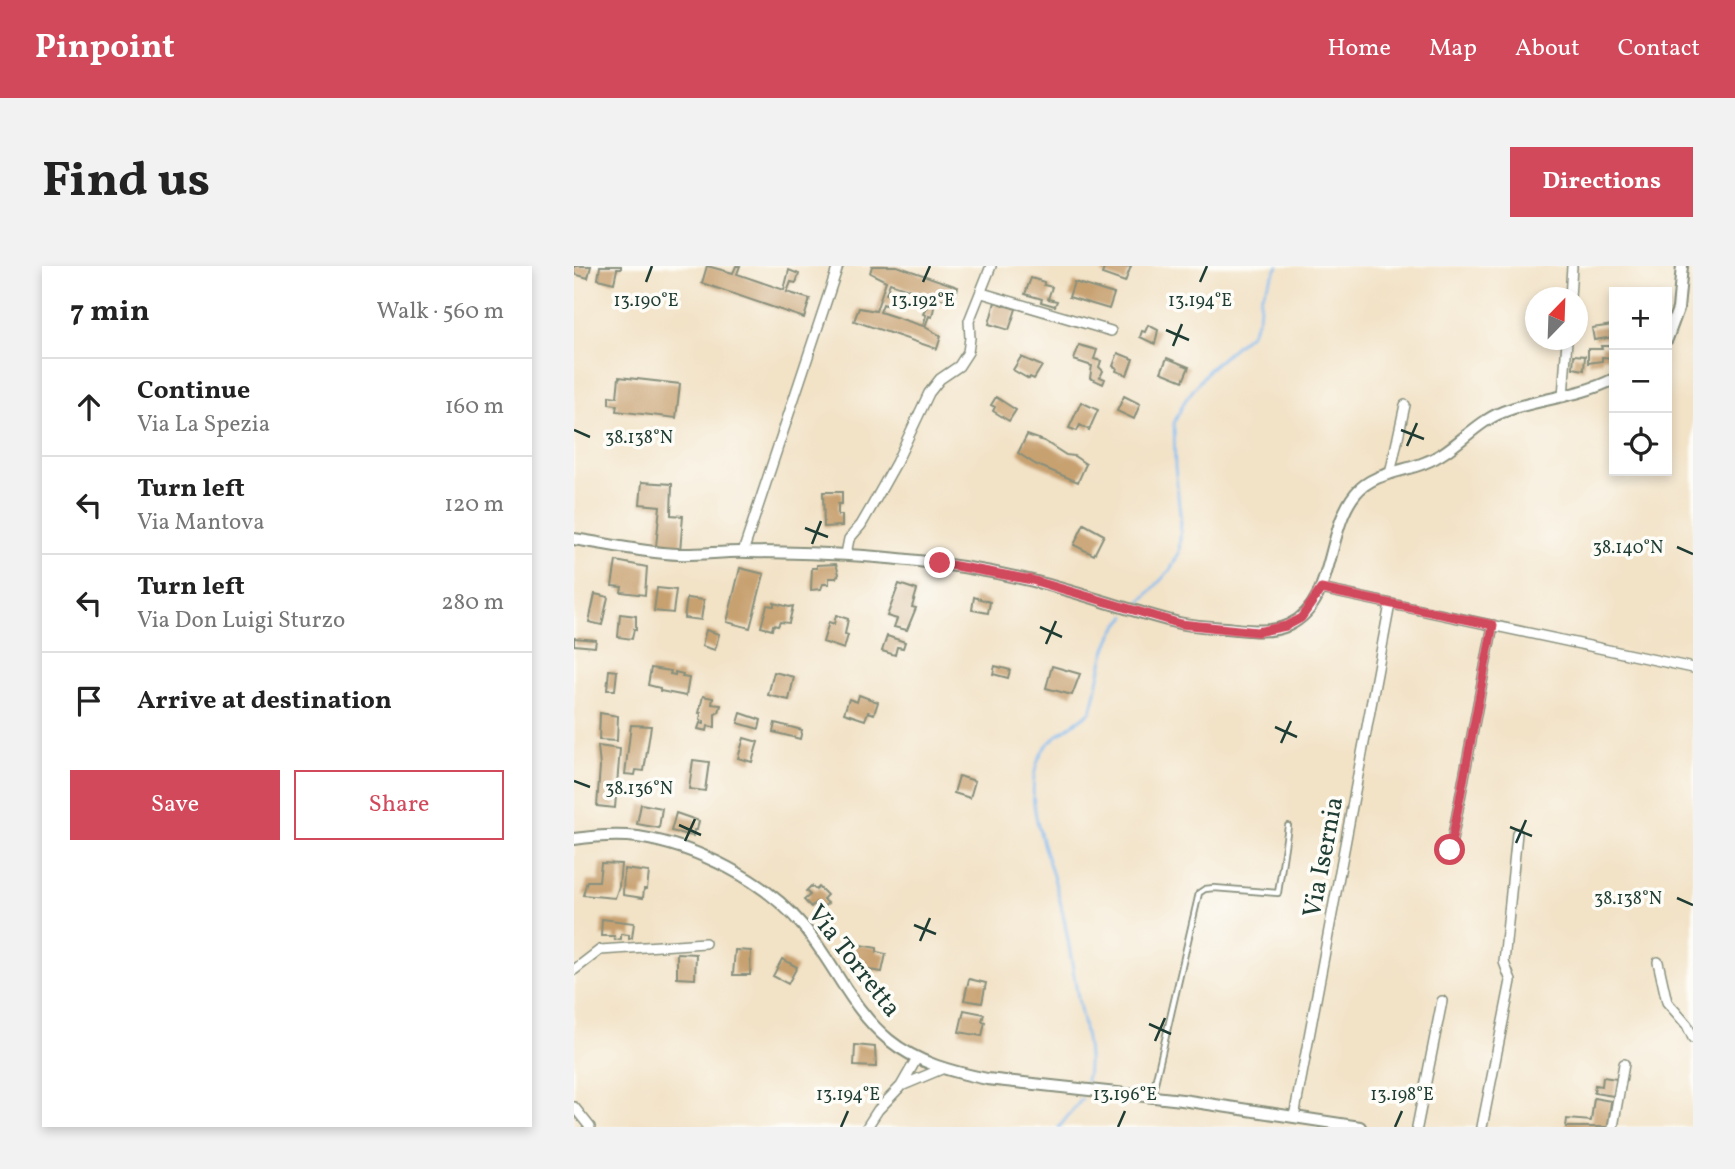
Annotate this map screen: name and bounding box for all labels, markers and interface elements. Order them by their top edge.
text: Pinpoint [35,26,175,72]
text: Home [1327,32,1391,66]
text: Map [1429,32,1477,66]
text: About [1515,32,1580,66]
text: Contact [1618,32,1700,66]
button: Directions [1510,147,1693,217]
text: Find us [42,148,210,217]
north arrow [1525,287,1588,350]
map controls [1609,287,1672,476]
button: + [1609,287,1672,350]
text: 13.190°E [613,289,679,314]
text: 13.192°E [891,289,955,314]
text: 13.194°E [1168,289,1232,314]
text: 7 min [70,291,150,333]
text: Walk · 560 m [376,296,504,328]
button: − [1609,350,1672,413]
text: Continue [137,373,250,409]
icon: ahead [70,388,108,426]
text: 160 m [445,391,504,423]
text: Via La Spezia [137,409,270,441]
button: locate [1609,413,1672,476]
text: 38.138°N [605,426,673,451]
text: Turn left [137,471,245,507]
icon: left [70,486,108,524]
text: 120 m [444,489,504,521]
text: Via Mantova [137,507,265,539]
text: 38.140°N [1593,536,1663,561]
route end [924,547,955,578]
text: Turn left [137,569,245,605]
icon: left [70,584,108,622]
text: 280 m [441,587,504,619]
text: Via Don Luigi Sturzo [137,605,345,637]
icon: arrive [70,682,108,720]
text: Arrive at destination [137,683,392,719]
button: Save [70,770,280,840]
button: Share [294,770,504,840]
text: 38.136°N [605,777,673,802]
street label: Via Isernia [1295,794,1353,921]
route start [1434,834,1465,865]
text: 38.138°N [1594,887,1662,912]
street label: Via Torretta [798,897,909,1025]
text: 13.194°E [816,1083,880,1108]
text: 13.196°E [1093,1083,1157,1108]
text: 13.198°E [1370,1083,1434,1108]

